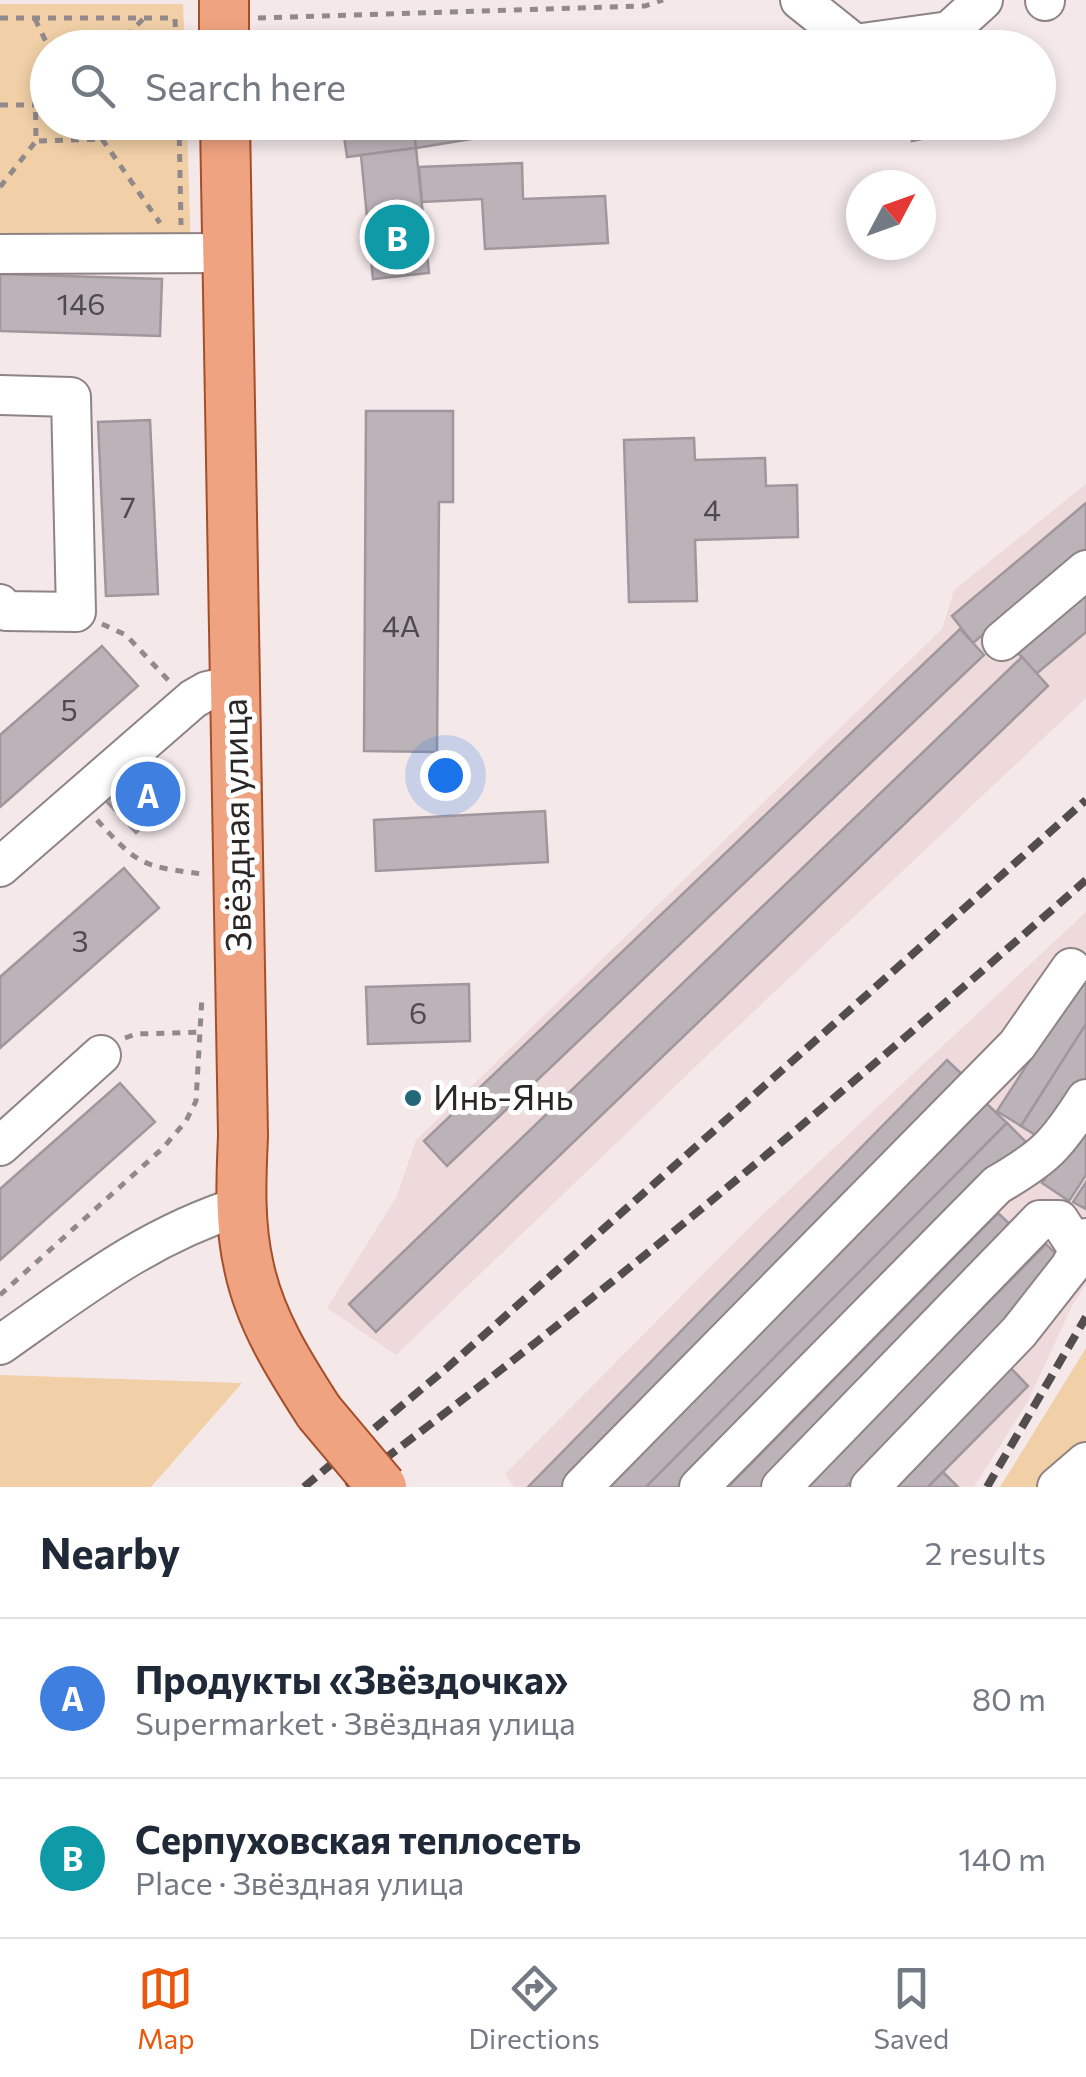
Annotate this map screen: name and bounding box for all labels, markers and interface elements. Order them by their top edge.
search box [30,30,1056,140]
icon: search [65,58,120,113]
text: Search here [145,62,346,109]
north arrow [846,170,936,260]
pin: B [364,200,430,274]
house number: 146 [56,284,106,321]
house number: 7 [120,487,136,524]
house number: 4 [703,490,721,527]
house number: 4А [382,606,420,643]
house number: 5 [60,690,78,727]
street label: Звёздная улица [211,698,258,952]
your location [420,750,471,801]
pin: A [116,756,180,832]
house number: 3 [71,921,89,958]
house number: 6 [409,993,427,1030]
place label: Инь-Янь [433,1074,573,1117]
marker: Инь-Янь [402,1087,424,1109]
text: Nearby [40,1526,180,1578]
text: 2 results [925,1532,1046,1572]
text: Продукты «Звёздочка» [135,1655,568,1702]
text: A [61,1678,84,1718]
text: 80 m [972,1678,1046,1718]
text: Supermarket · Звёздная улица [135,1702,576,1742]
text: Серпуховская теплосеть [135,1815,581,1862]
text: B [62,1838,83,1878]
text: 140 m [958,1838,1046,1878]
text: Place · Звёздная улица [135,1862,464,1902]
tab: Map [137,1961,195,2055]
tab: Directions [468,1961,600,2055]
tab: Saved [874,1961,949,2055]

